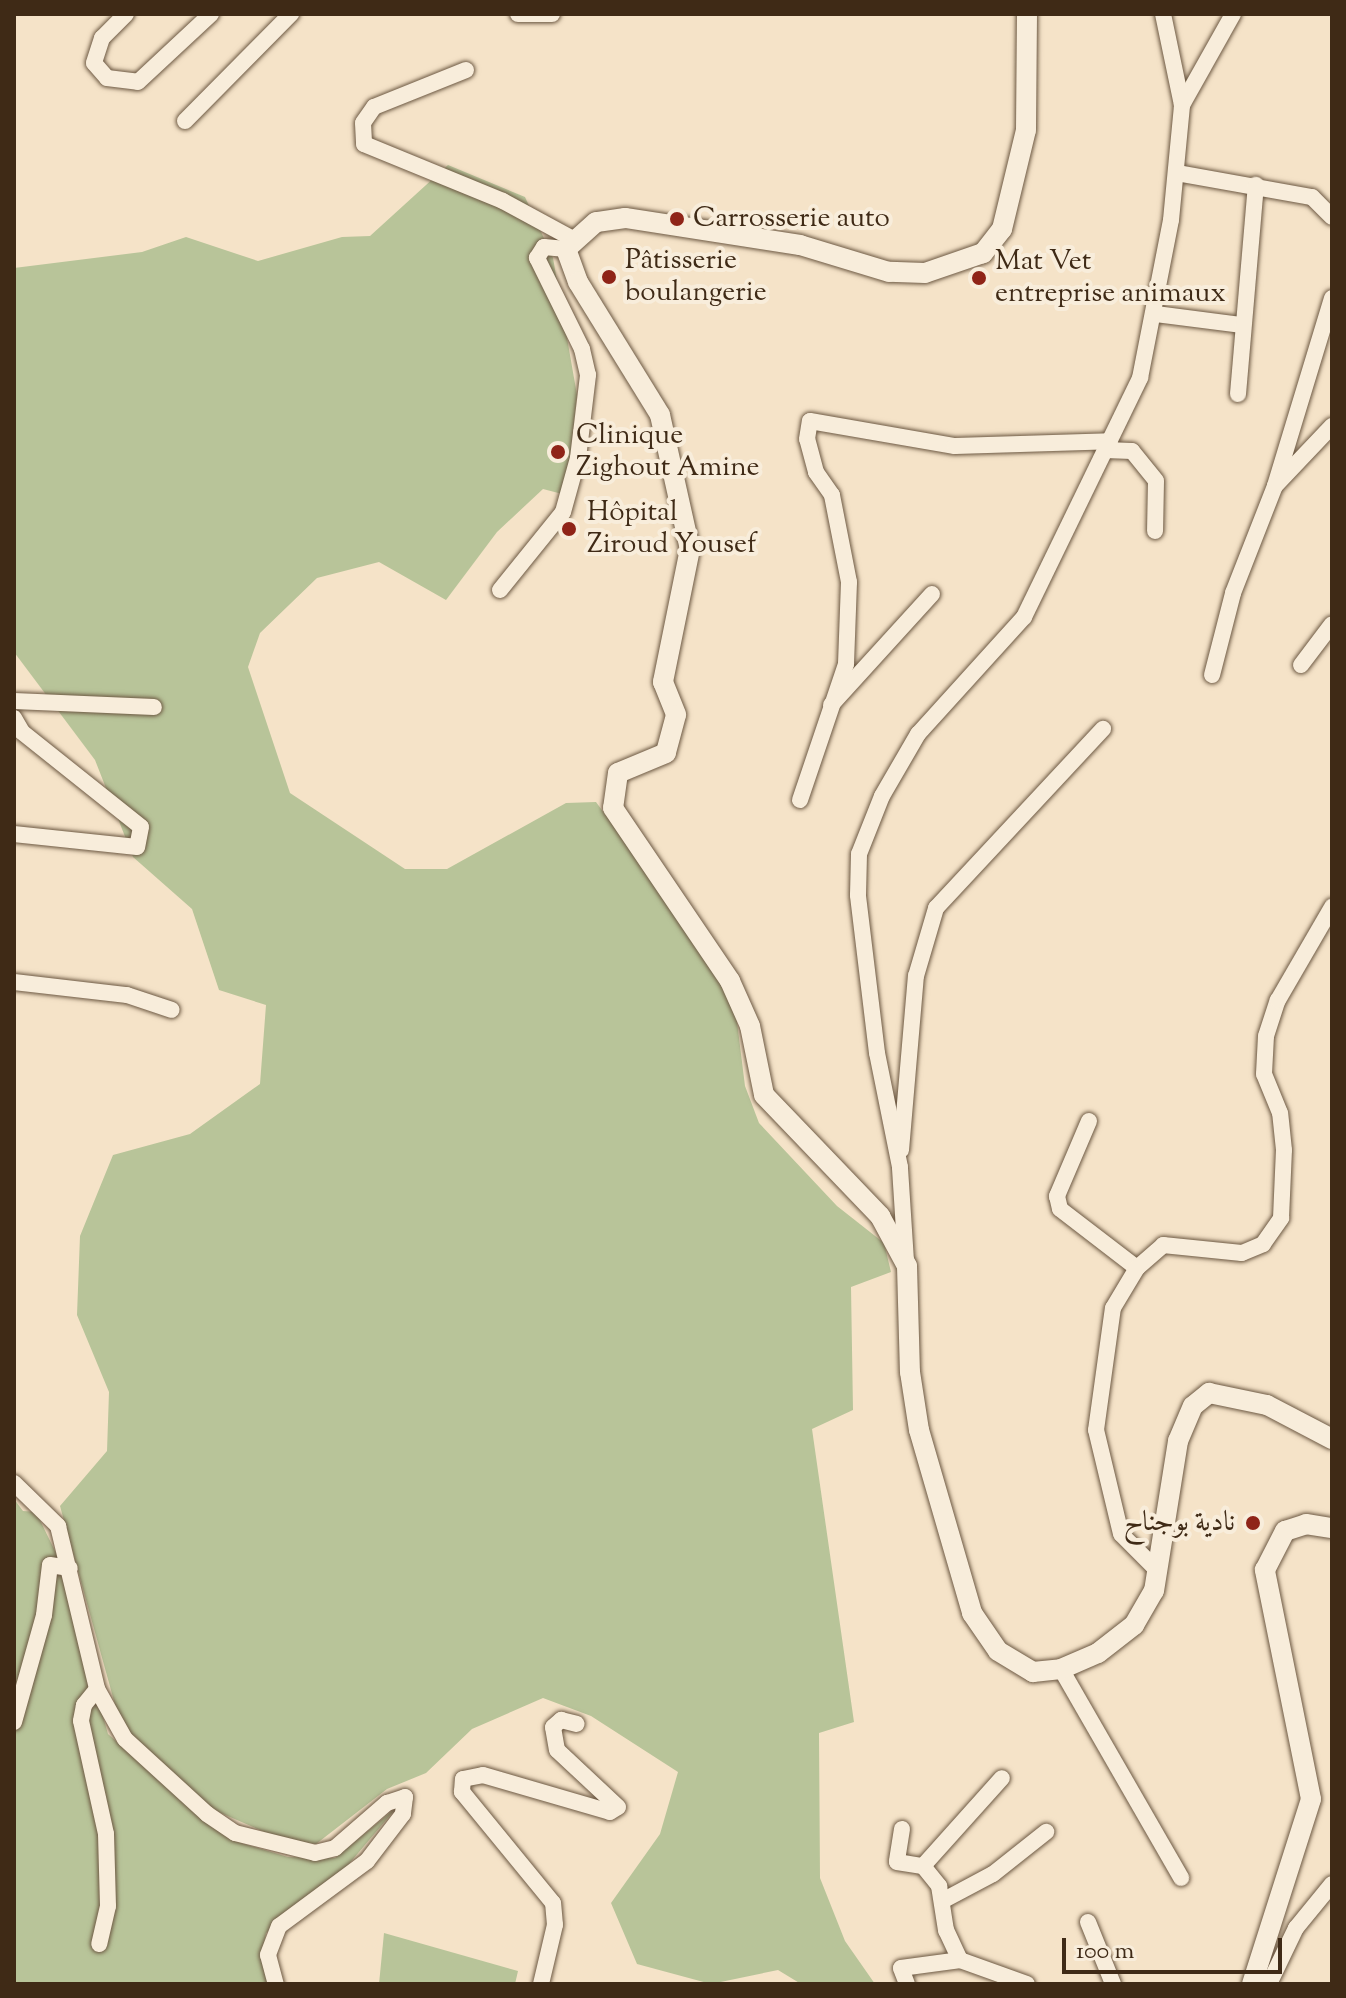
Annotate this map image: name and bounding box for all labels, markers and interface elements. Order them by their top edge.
place label: Carrosserie auto [693,202,890,236]
marker: Carrosserie auto [668,210,686,228]
place label: Pâtisserie boulangerie [625,244,767,310]
place label: Mat Vet entreprise animaux [995,245,1226,311]
marker: Pâtisserie boulangerie [600,268,618,286]
marker: Mat Vet entreprise animaux [970,269,988,287]
place label: Clinique Zighout Amine [576,419,760,485]
marker: Clinique Zighout Amine [547,441,569,463]
place label: Hôpital Ziroud Yousef [587,496,757,562]
marker: Hôpital Ziroud Yousef [558,518,580,540]
place label: نادية بوجناح [1124,1506,1235,1540]
marker: نادية بوجناح [1242,1512,1264,1534]
scale bar [1066,1922,1286,1972]
text: 100 m [1076,1935,1134,1969]

